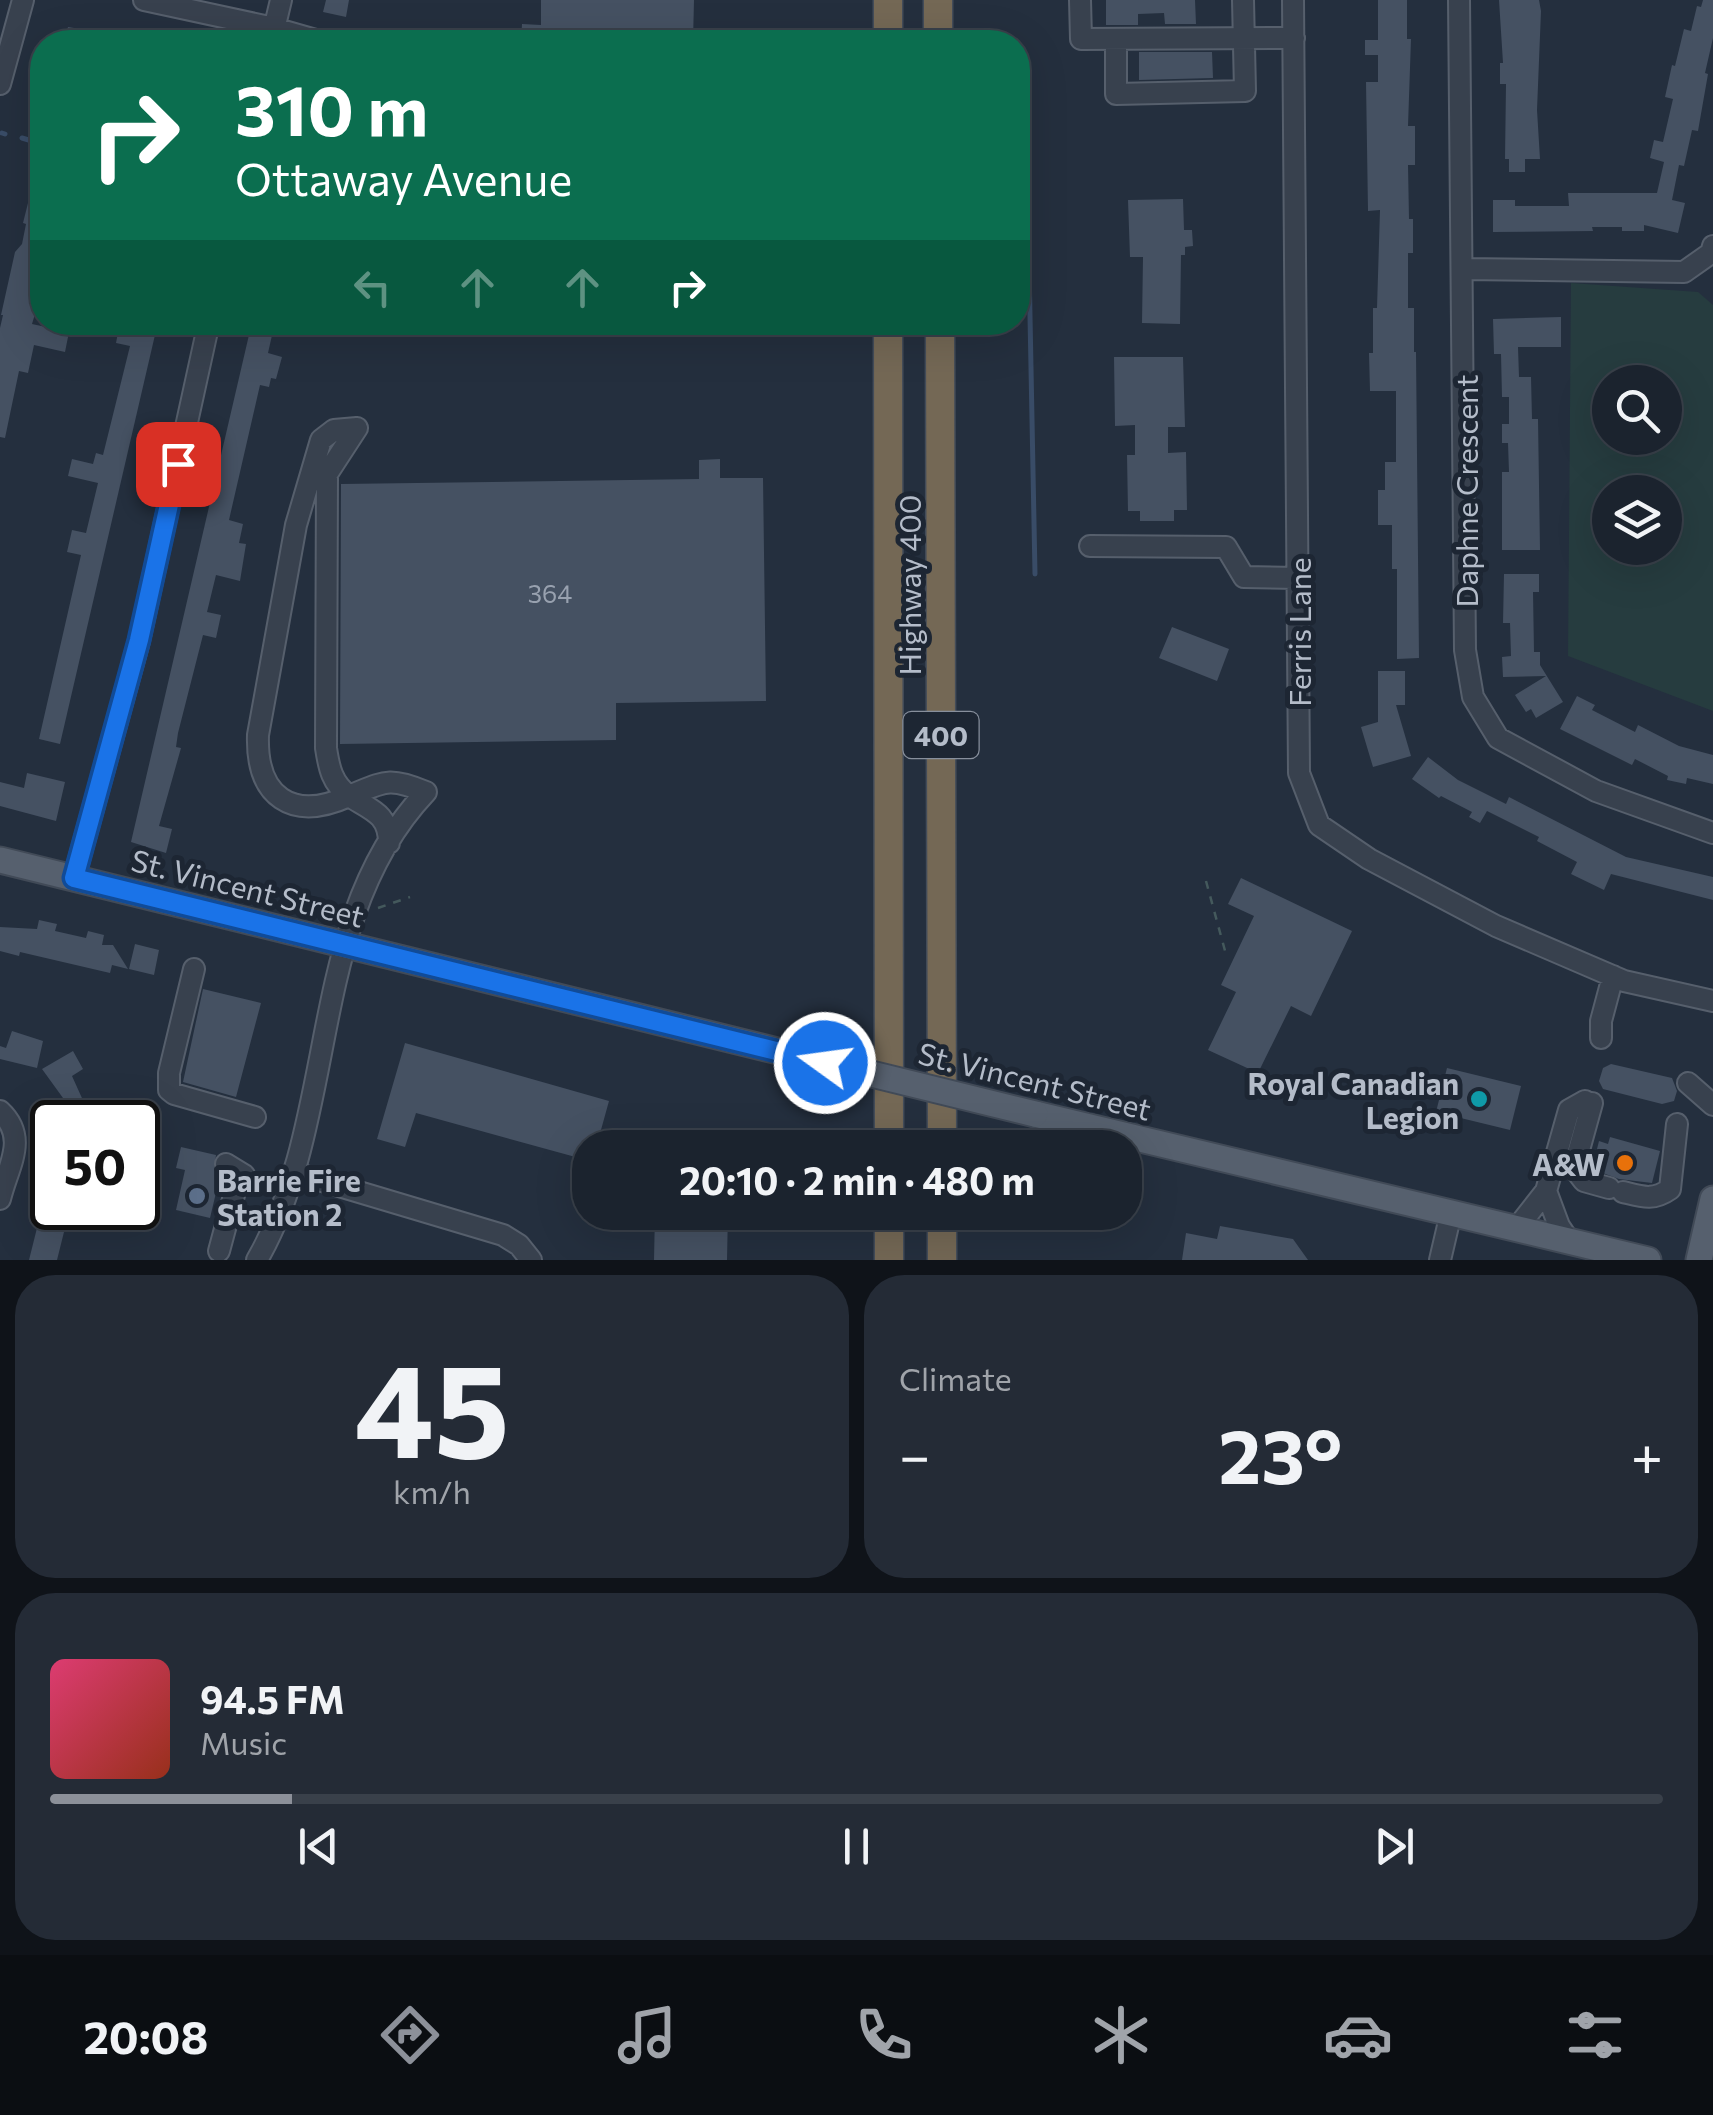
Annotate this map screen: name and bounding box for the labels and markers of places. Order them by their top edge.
pin [136,422,221,507]
place label: Royal Canadian Legion [1248,1064,1459,1135]
marker: Royal Canadian Legion [1468,1088,1490,1110]
place label: A&W [1532,1145,1605,1182]
marker: A&W [1614,1152,1636,1174]
place label: Barrie Fire Station 2 [217,1161,361,1232]
marker: Barrie Fire Station 2 [186,1185,208,1207]

